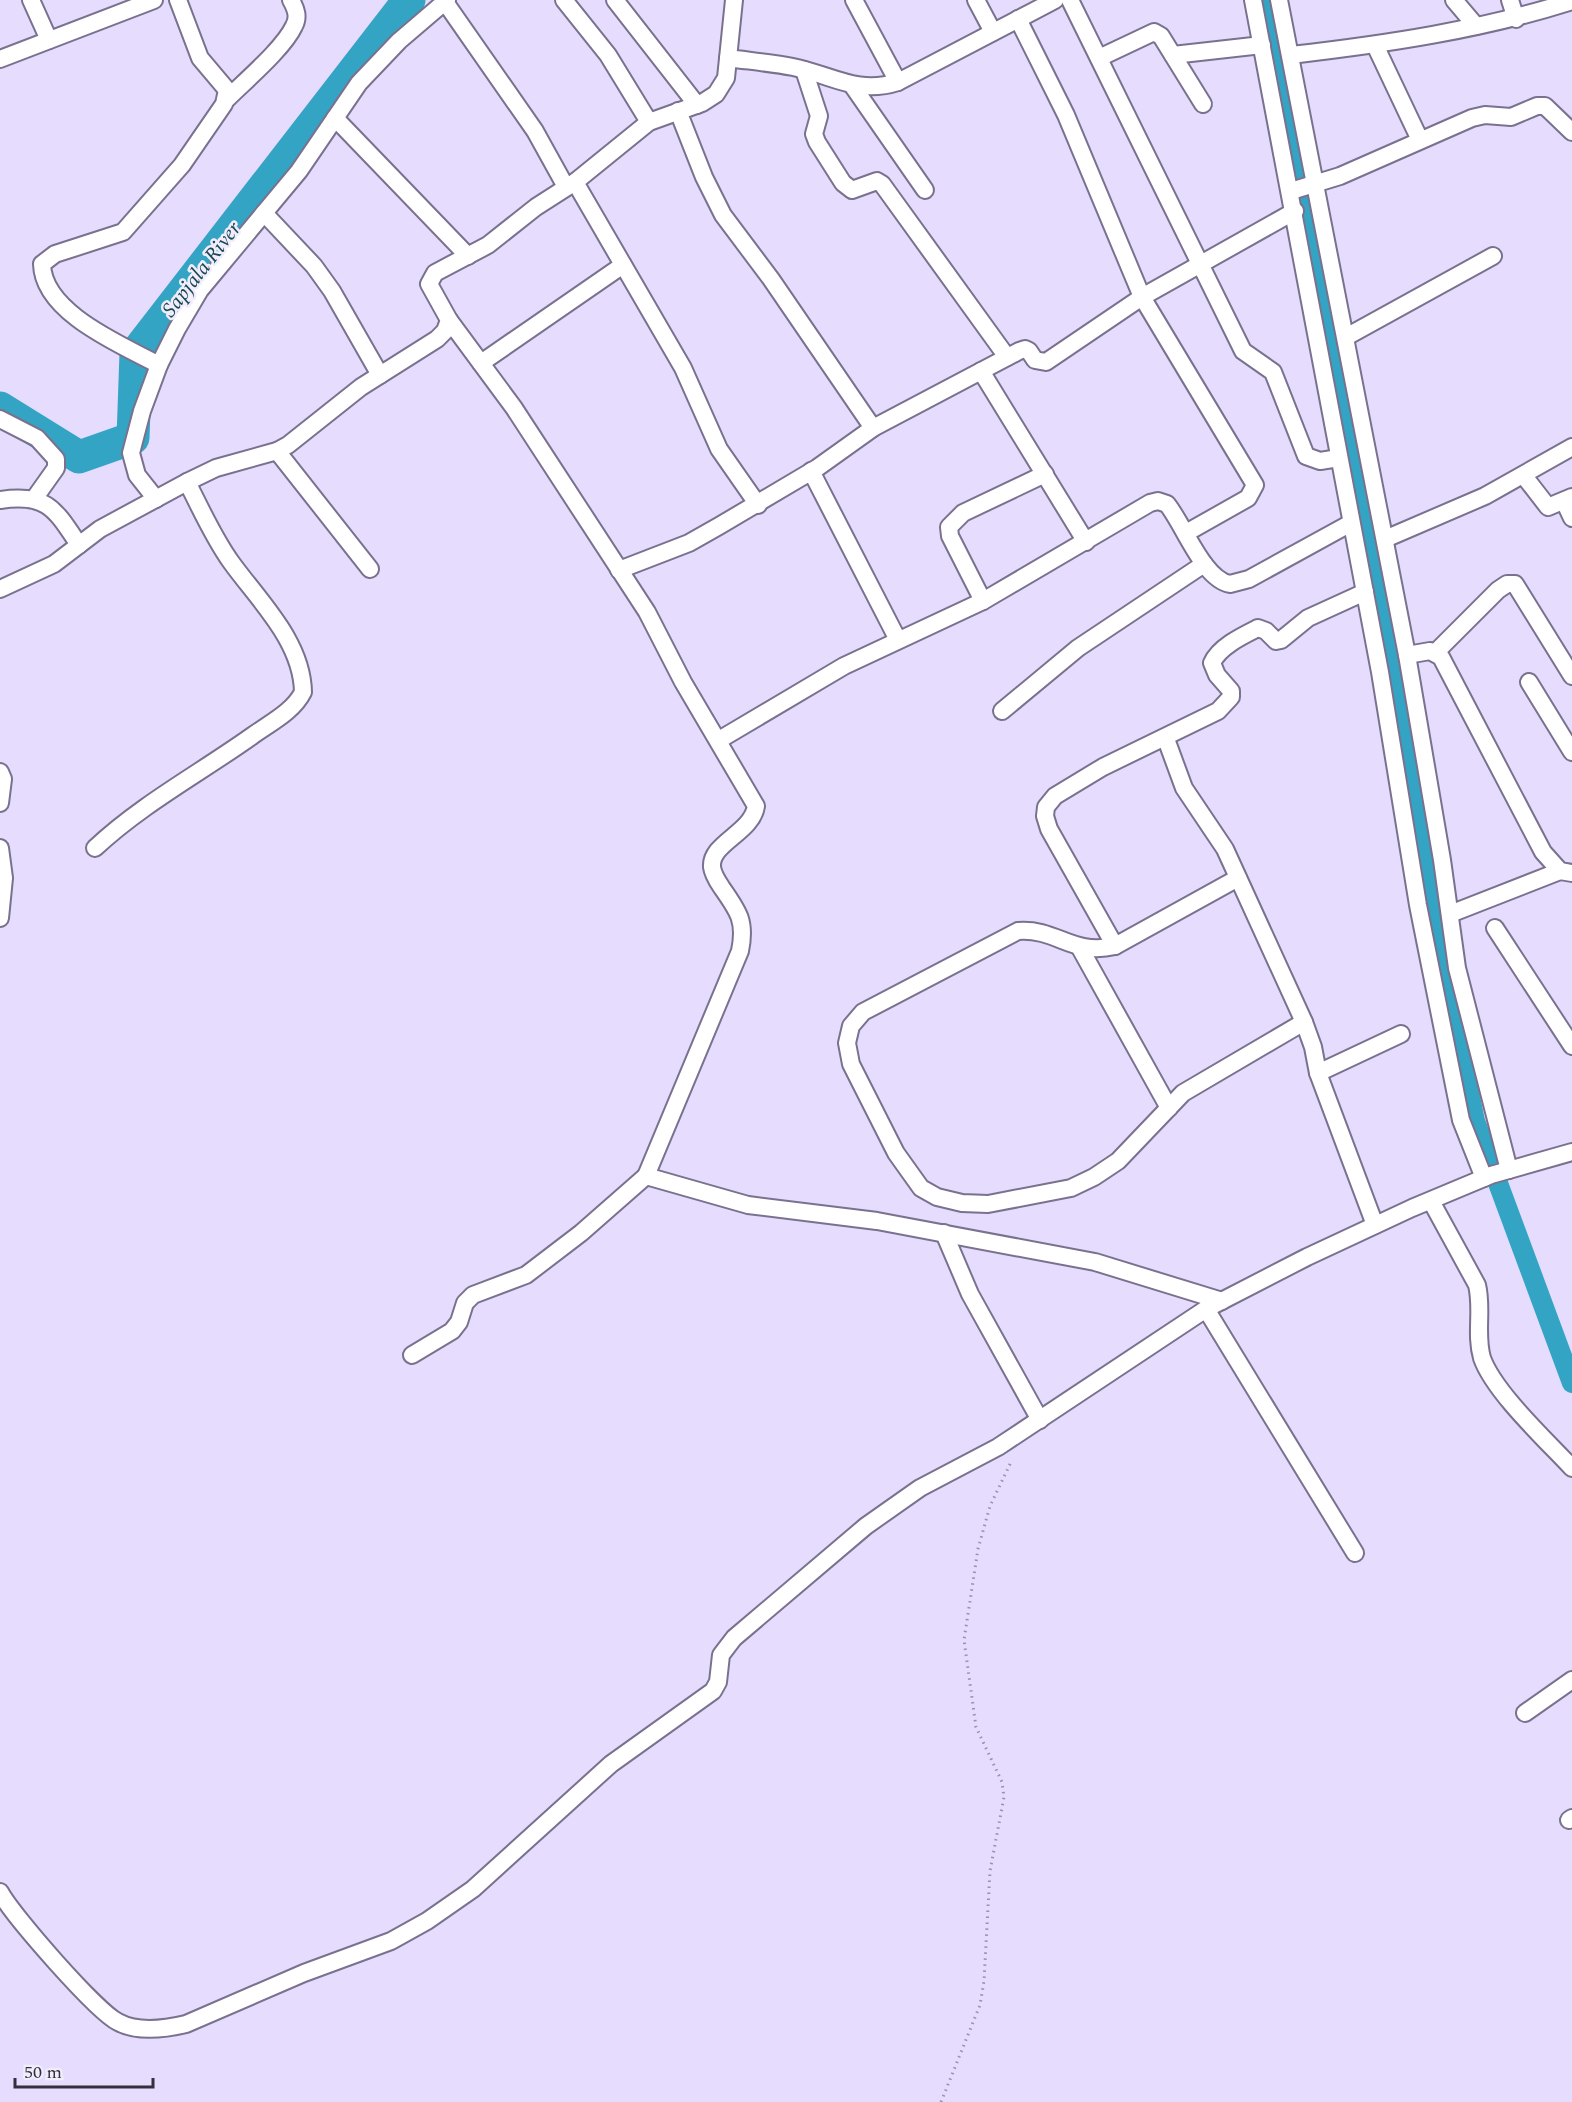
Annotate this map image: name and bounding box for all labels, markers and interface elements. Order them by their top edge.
water label: Sapjala River [154,214,250,324]
scale bar [15,2051,153,2089]
text: 50 m [24,2059,62,2086]

